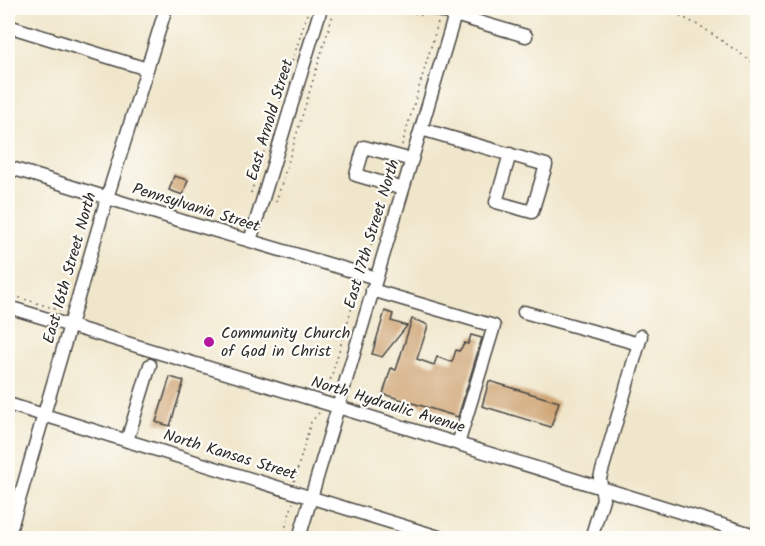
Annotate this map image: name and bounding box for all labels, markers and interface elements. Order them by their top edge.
street label: East Arnold Street [240,55,301,184]
street label: East 17th Street North [337,156,407,312]
street label: Pennsylvania Street [129,177,264,240]
street label: East 16th Street North [36,189,104,347]
place label: Community Church of God in Christ [221,321,350,364]
marker: Community Church of God in Christ [202,335,216,349]
street label: North Hydraulic Avenue [308,370,468,440]
street label: North Kansas Street [160,423,300,487]

